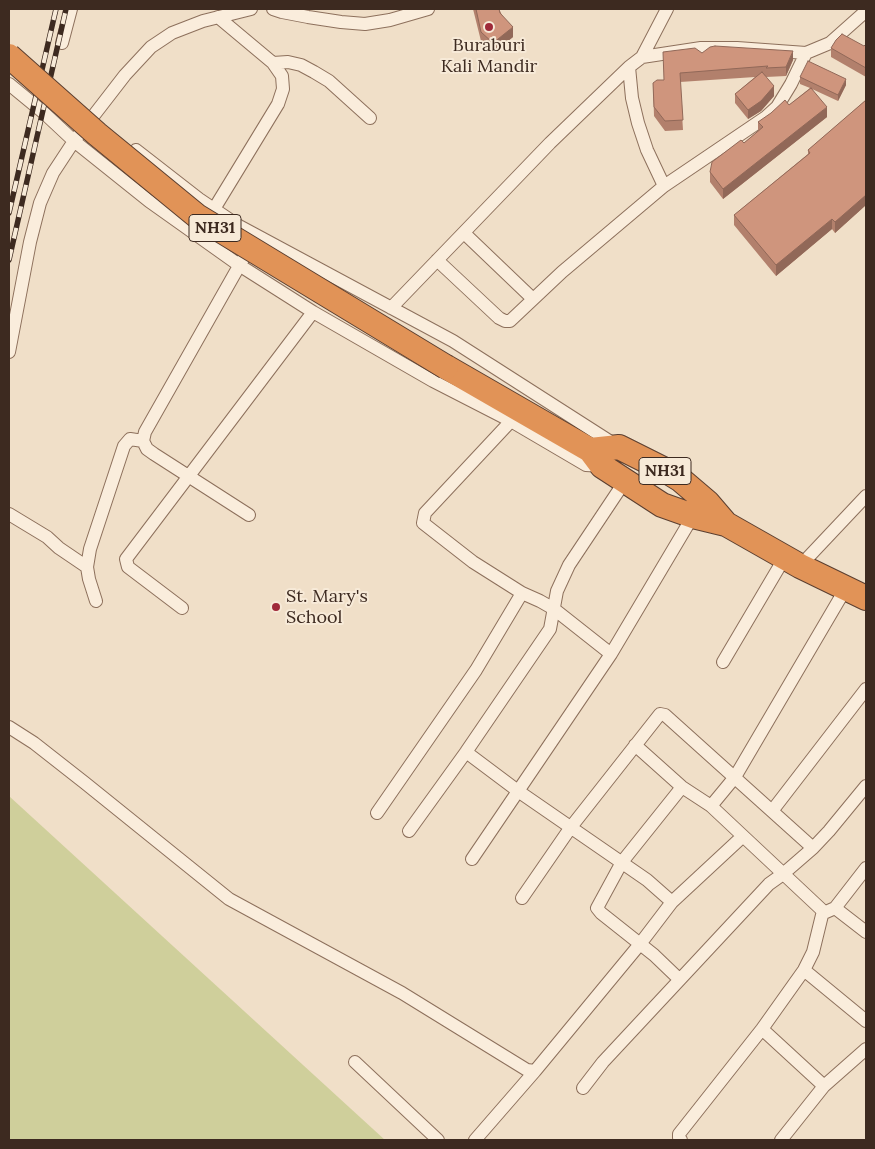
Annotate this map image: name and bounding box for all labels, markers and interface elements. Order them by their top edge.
marker: Buraburi Kali Mandir [483,21,495,33]
place label: Buraburi Kali Mandir [441,35,537,78]
road number: NH31 [189,214,241,242]
road number: NH31 [639,458,691,484]
place label: St. Mary's School [286,586,368,628]
marker: St. Mary's School [270,601,282,613]

